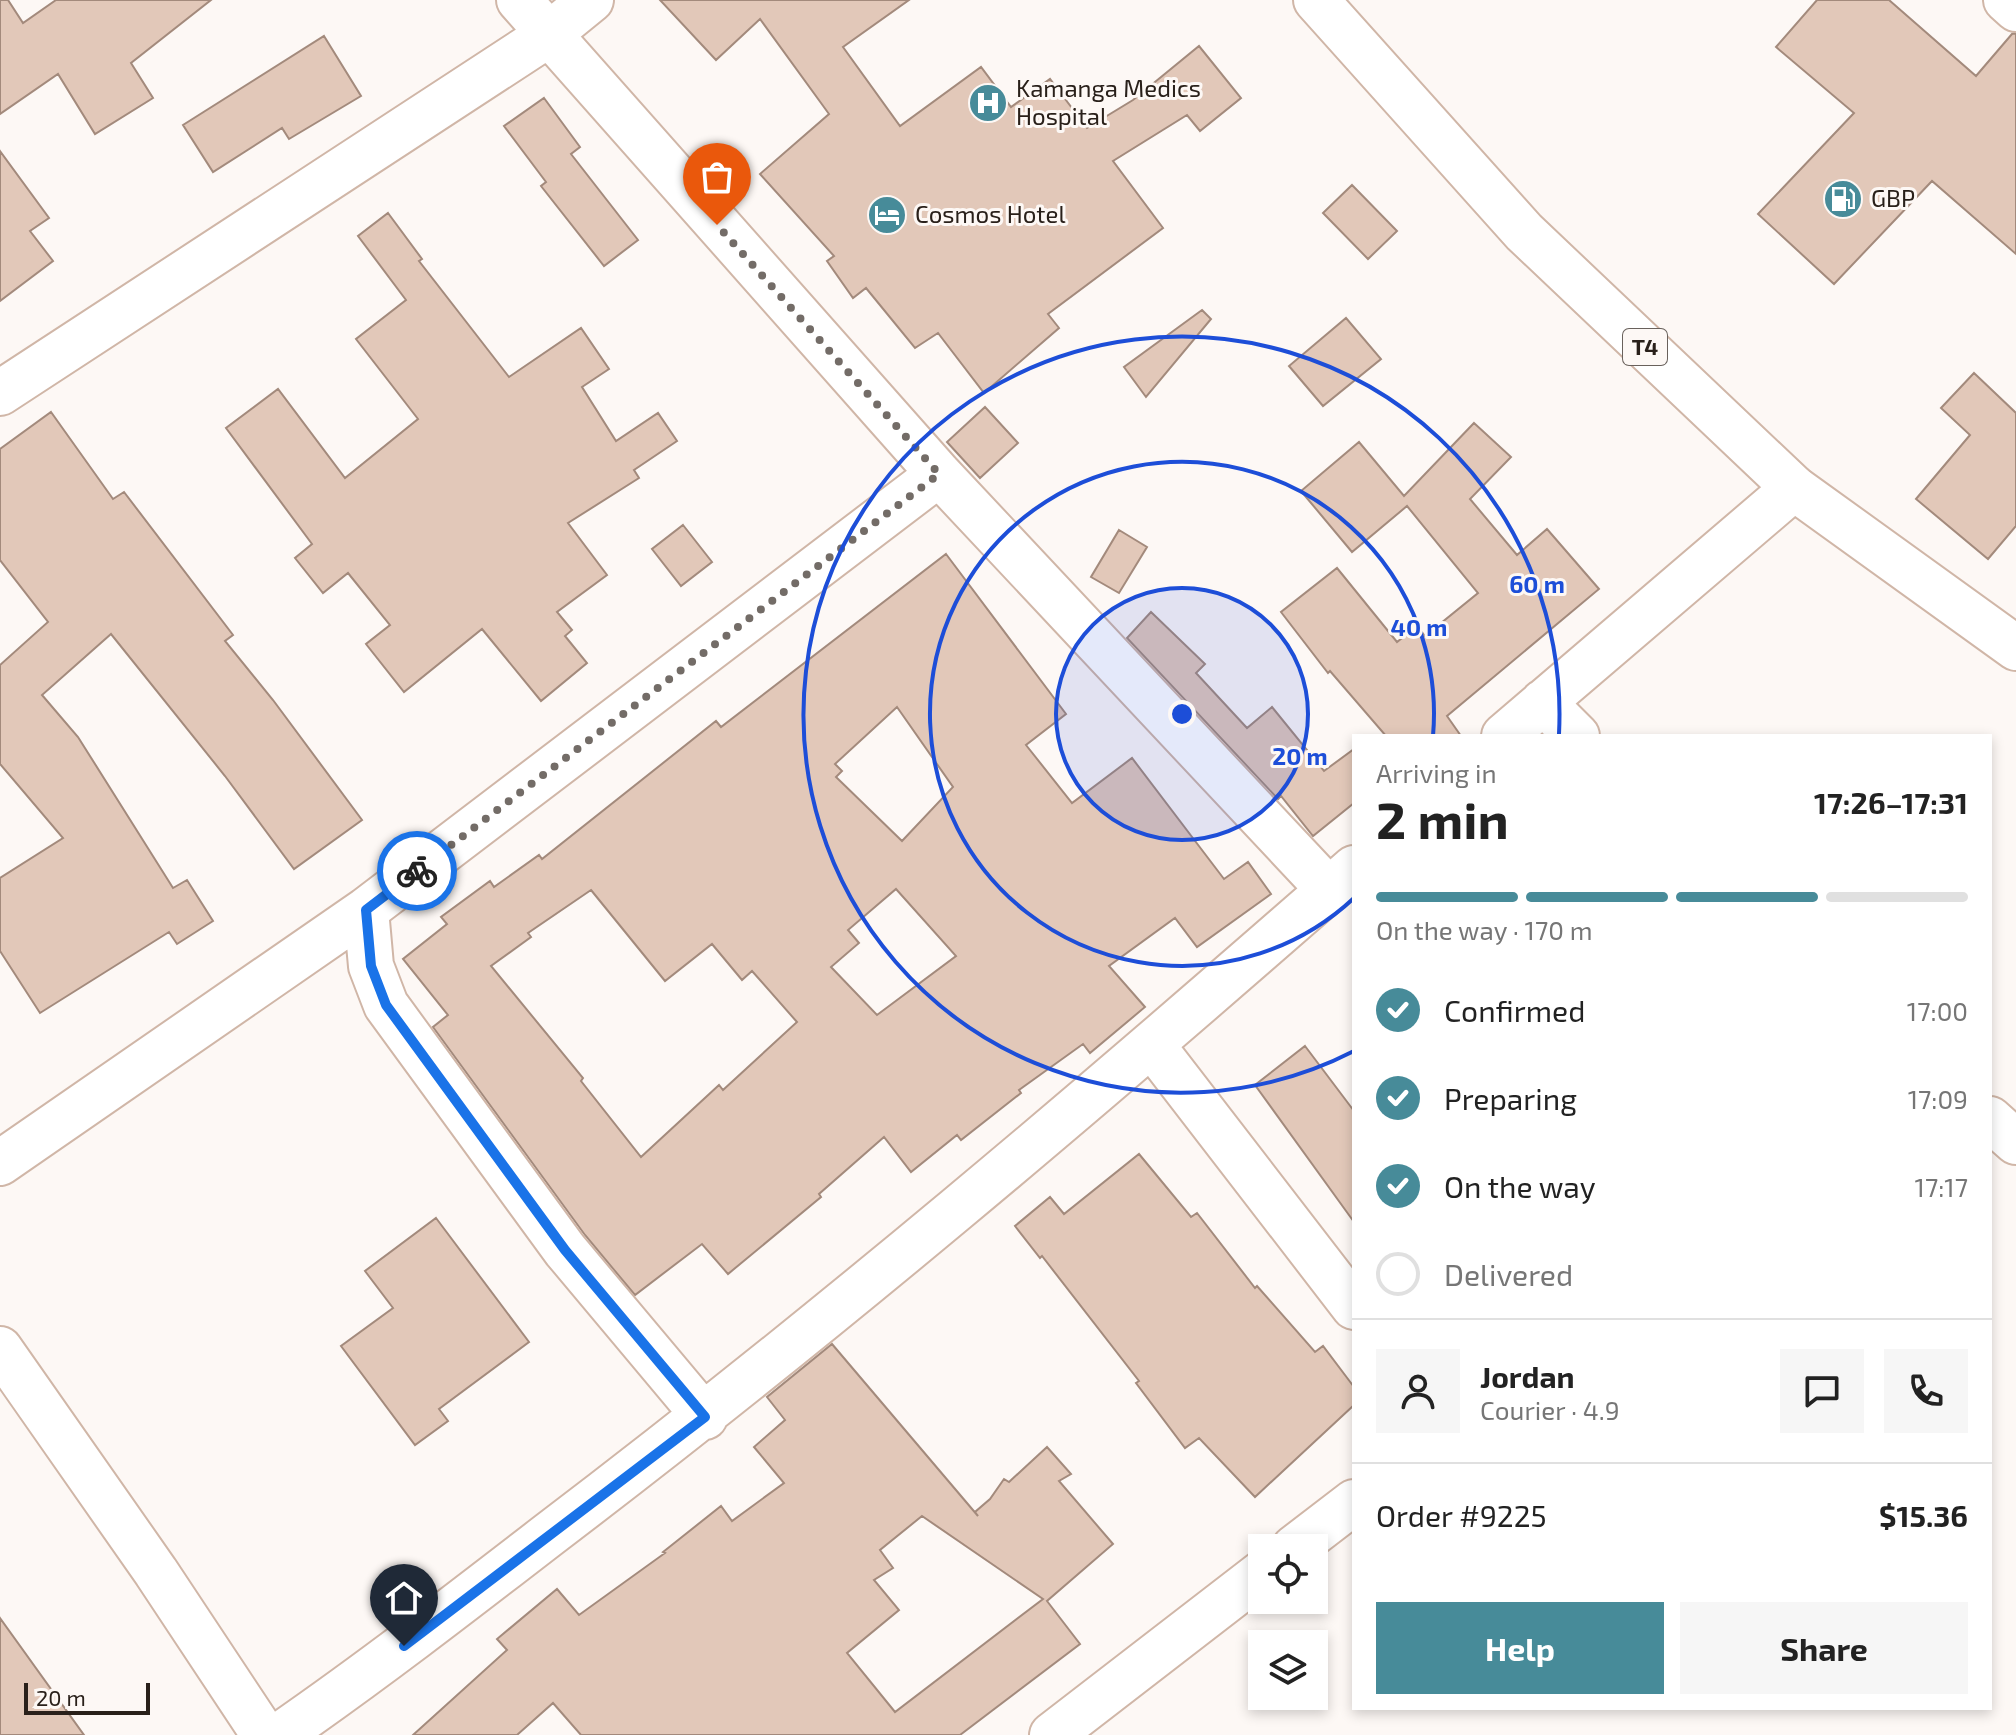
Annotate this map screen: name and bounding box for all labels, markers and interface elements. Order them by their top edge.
place label: Kamanga Medics Hospital [1016,73,1201,130]
hospital icon: Kamanga Medics Hospital [967,82,1009,124]
pin [683,143,751,225]
icon: bag [695,155,739,199]
fuel station icon: GBP [1822,178,1864,220]
place label: GBP [1871,183,1915,212]
hotel icon: Cosmos Hotel [866,194,908,236]
place label: Cosmos Hotel [915,199,1066,228]
road number: T4 [1623,329,1667,365]
text: 60 m [1509,569,1565,598]
text: 40 m [1391,612,1447,641]
centre of rings [1168,700,1196,728]
text: 20 m [1272,741,1328,770]
text: Arriving in [1376,757,1497,788]
text: 17:26–17:31 [1814,784,1968,820]
text: 2 min [1376,787,1509,849]
courier [377,831,457,911]
icon: bike [395,849,439,893]
text: On the way · 170 m [1376,914,1593,945]
icon: check [1376,988,1420,1032]
text: Confirmed [1444,992,1585,1028]
text: 17:00 [1907,995,1968,1026]
icon: check [1376,1076,1420,1120]
text: Preparing [1444,1080,1577,1116]
text: 17:09 [1908,1083,1968,1114]
icon: check [1376,1164,1420,1208]
text: On the way [1444,1168,1596,1204]
text: 17:17 [1915,1171,1968,1202]
text: Delivered [1444,1256,1573,1292]
button: person [1376,1349,1460,1433]
button: chat [1780,1349,1864,1433]
button: phone [1884,1349,1968,1433]
text: Jordan [1480,1358,1575,1394]
text: Courier · 4.9 [1480,1394,1620,1425]
text: Order #9225 [1376,1497,1547,1533]
text: $15.36 [1879,1497,1968,1533]
map controls [1248,1534,1328,1710]
button: locate [1248,1534,1328,1614]
pin [370,1564,438,1646]
icon: home [382,1576,426,1620]
button: Help [1376,1602,1664,1694]
button: Share [1680,1602,1968,1694]
button: layers [1248,1630,1328,1710]
scale bar [24,1679,150,1715]
text: 20 m [36,1684,86,1710]

